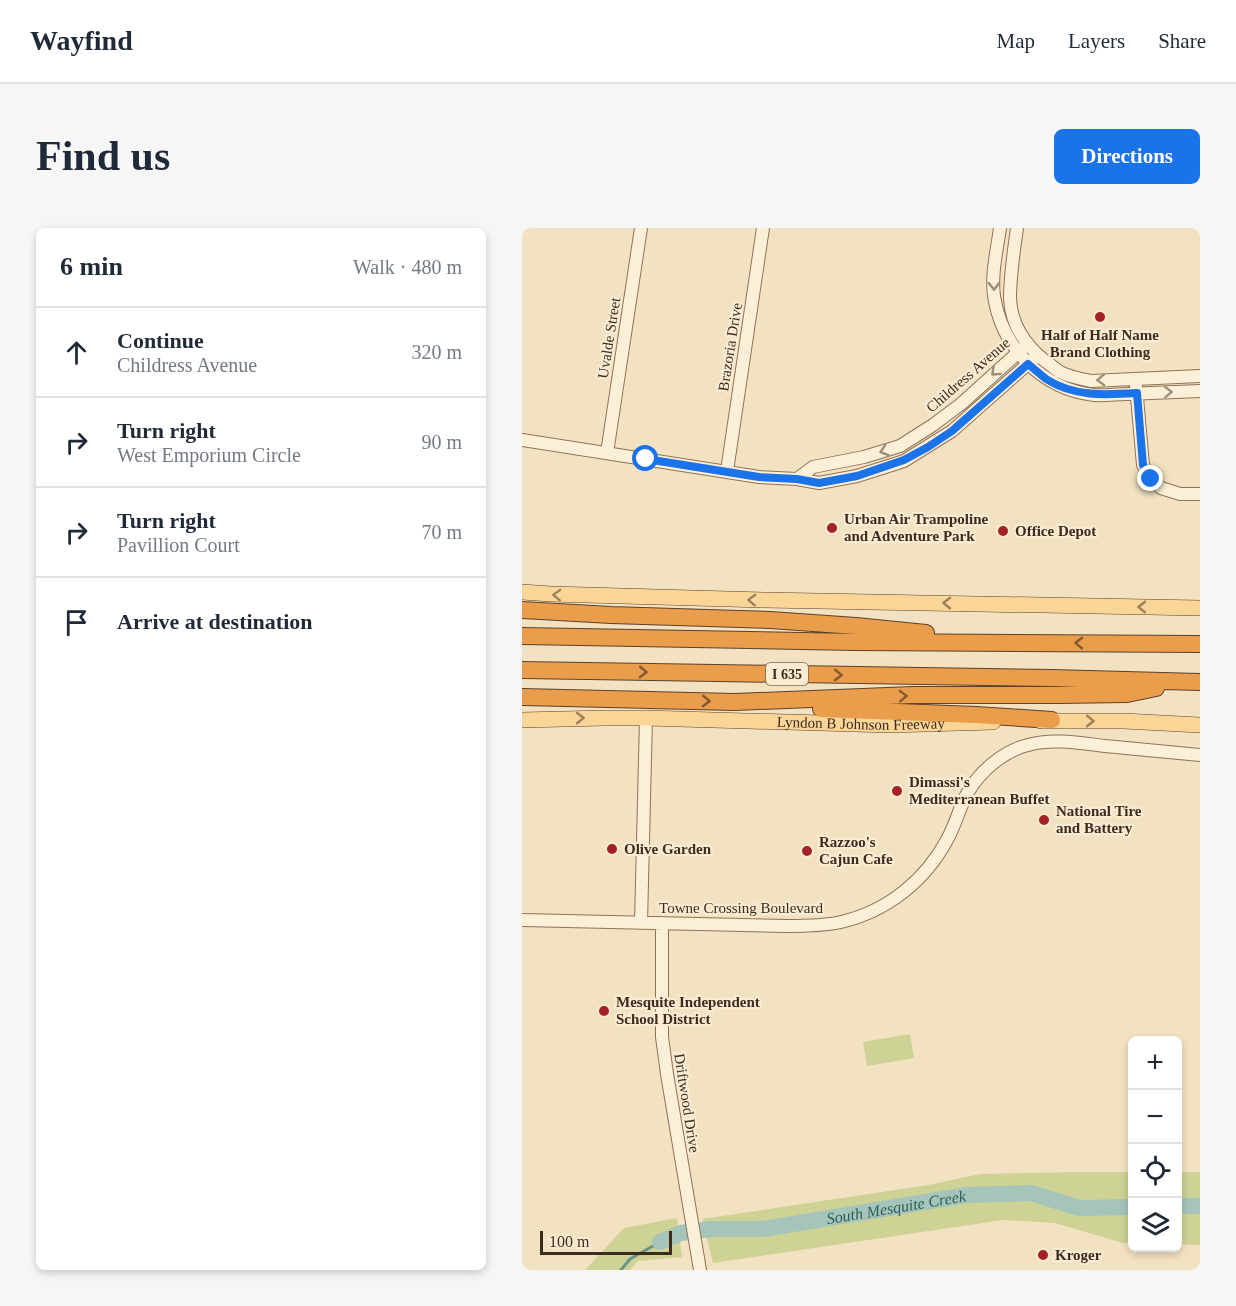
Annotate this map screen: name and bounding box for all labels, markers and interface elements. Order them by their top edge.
text: Wayfind [30,25,133,56]
text: Map [997,29,1035,53]
text: Layers [1068,29,1125,53]
text: Share [1158,29,1206,53]
button: Directions [1054,129,1200,184]
text: Find us [36,133,170,179]
text: 6 min [60,252,123,281]
text: Walk · 480 m [353,256,462,278]
one-way arrow [988,282,1000,291]
street label: Uvalde Street [595,295,623,380]
street label: Brazoria Drive [715,301,745,392]
marker: Half of Half Name Brand Clothing [1093,310,1107,324]
place label: Half of Half Name Brand Clothing [1041,327,1159,360]
text: Continue [117,328,204,353]
street label: Childress Avenue [923,334,1013,416]
icon: ahead [60,336,93,369]
text: 320 m [411,341,462,363]
text: Childress Avenue [117,354,257,376]
one-way arrow [991,365,1002,376]
one-way arrow [1096,374,1105,386]
one-way arrow [1164,385,1173,398]
text: Turn right [117,418,216,443]
icon: right [60,426,93,459]
text: 90 m [421,431,462,453]
text: West Emporium Circle [117,444,301,466]
one-way arrow [879,444,890,456]
route start [632,445,658,471]
route end [1137,465,1163,491]
text: Turn right [117,508,216,533]
place label: Urban Air Trampoline and Adventure Park [844,511,989,544]
icon: right [60,516,93,549]
text: 70 m [421,521,462,543]
marker: Urban Air Trampoline and Adventure Park [825,521,839,535]
place label: Office Depot [1015,523,1096,539]
marker: Office Depot [996,524,1010,538]
text: Pavillion Court [117,534,240,556]
one-way arrow [552,588,561,601]
one-way arrow [747,593,756,606]
one-way arrow [942,597,951,609]
one-way arrow [1137,601,1146,613]
icon: arrive [60,606,93,639]
text: Arrive at destination [117,609,313,634]
one-way arrow [1074,637,1083,649]
road number: I 635 [766,663,808,685]
one-way arrow [639,665,648,678]
one-way arrow [834,668,843,681]
one-way arrow [898,689,907,702]
one-way arrow [702,695,711,707]
one-way arrow [576,712,585,725]
street label: Lyndon B Johnson Freeway [777,714,946,733]
one-way arrow [1086,714,1095,727]
place label: Dimassi's Mediterranean Buffet [909,774,1049,807]
marker: Dimassi's Mediterranean Buffet [890,784,904,798]
place label: National Tire and Battery [1056,803,1142,836]
marker: National Tire and Battery [1037,813,1051,827]
place label: Razzoo's Cajun Cafe [819,834,893,867]
place label: Olive Garden [624,841,712,857]
marker: Olive Garden [605,842,619,856]
marker: Razzoo's Cajun Cafe [800,844,814,858]
street label: Towne Crossing Boulevard [659,900,823,916]
place label: Mesquite Independent School District [616,994,760,1027]
marker: Mesquite Independent School District [597,1004,611,1018]
map controls [1128,1036,1182,1252]
button: + [1128,1036,1182,1090]
street label: Driftwood Drive [671,1052,703,1154]
button: − [1128,1090,1182,1144]
button: locate [1128,1144,1182,1198]
water label: South Mesquite Creek [825,1187,968,1227]
button: layers [1128,1198,1182,1252]
scale bar [540,1228,672,1256]
text: 100 m [549,1233,589,1250]
place label: Kroger [1055,1247,1102,1263]
marker: Kroger [1036,1248,1050,1262]

